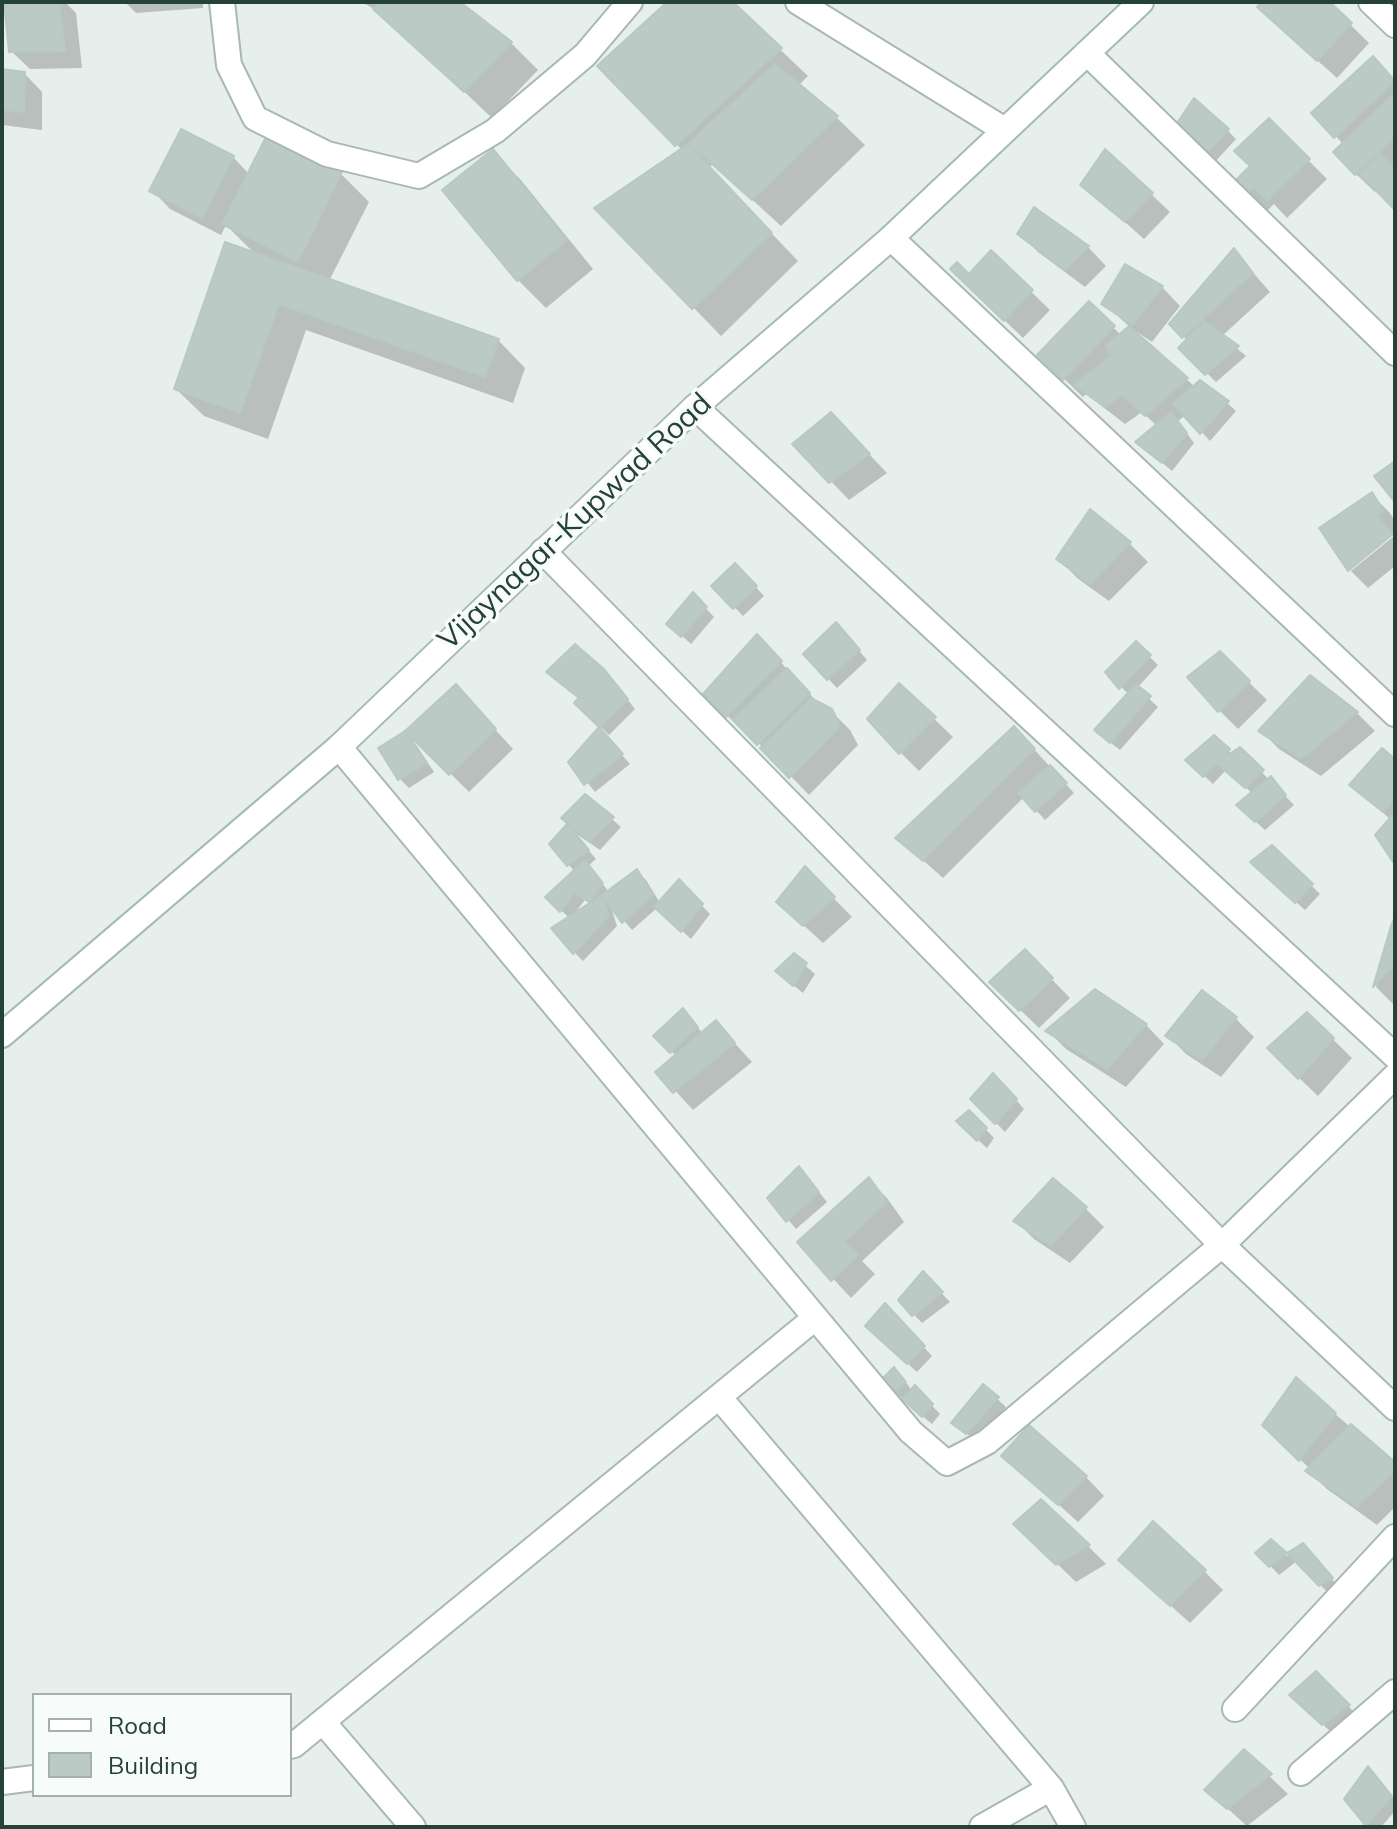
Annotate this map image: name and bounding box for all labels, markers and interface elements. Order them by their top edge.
street label: Vijaynagar-Kupwad Road [431,386,719,658]
legend [32,1693,292,1797]
text: Road [108,1710,167,1740]
text: Building [108,1750,198,1780]

